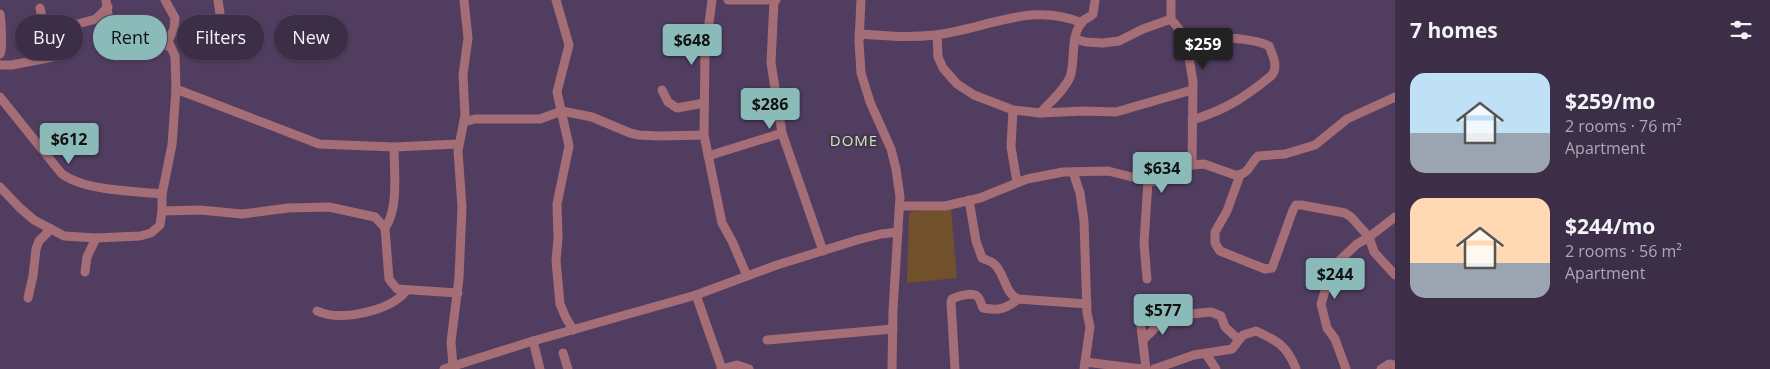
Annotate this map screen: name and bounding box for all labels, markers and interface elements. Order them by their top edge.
chip: Buy [15,15,83,60]
chip: Rent [93,15,167,60]
chip: Filters [177,15,264,60]
chip: New [274,15,348,60]
text: 7 homes [1410,16,1498,44]
icon: filters [1727,16,1755,44]
pin: $648 [662,23,722,66]
pin: $259 [1173,28,1233,70]
text: $648 [674,29,710,51]
text: $259 [1185,33,1221,55]
text: $259/mo [1565,87,1655,115]
pin: $286 [740,88,800,130]
text: $286 [752,93,788,115]
icon: home [1450,93,1510,153]
text: 2 rooms · 76 m² [1565,115,1682,137]
pin: $612 [39,122,99,165]
text: $612 [51,128,87,150]
district label: DOME [830,130,878,150]
text: Apartment [1565,137,1645,159]
pin: $634 [1132,152,1192,194]
text: $634 [1144,157,1180,179]
text: $244/mo [1565,212,1655,240]
icon: home [1450,218,1510,278]
text: 2 rooms · 56 m² [1565,240,1682,262]
pin: $244 [1305,258,1365,300]
text: Apartment [1565,262,1645,284]
text: $244 [1317,263,1353,285]
pin: $577 [1133,294,1193,336]
text: $577 [1145,299,1181,321]

